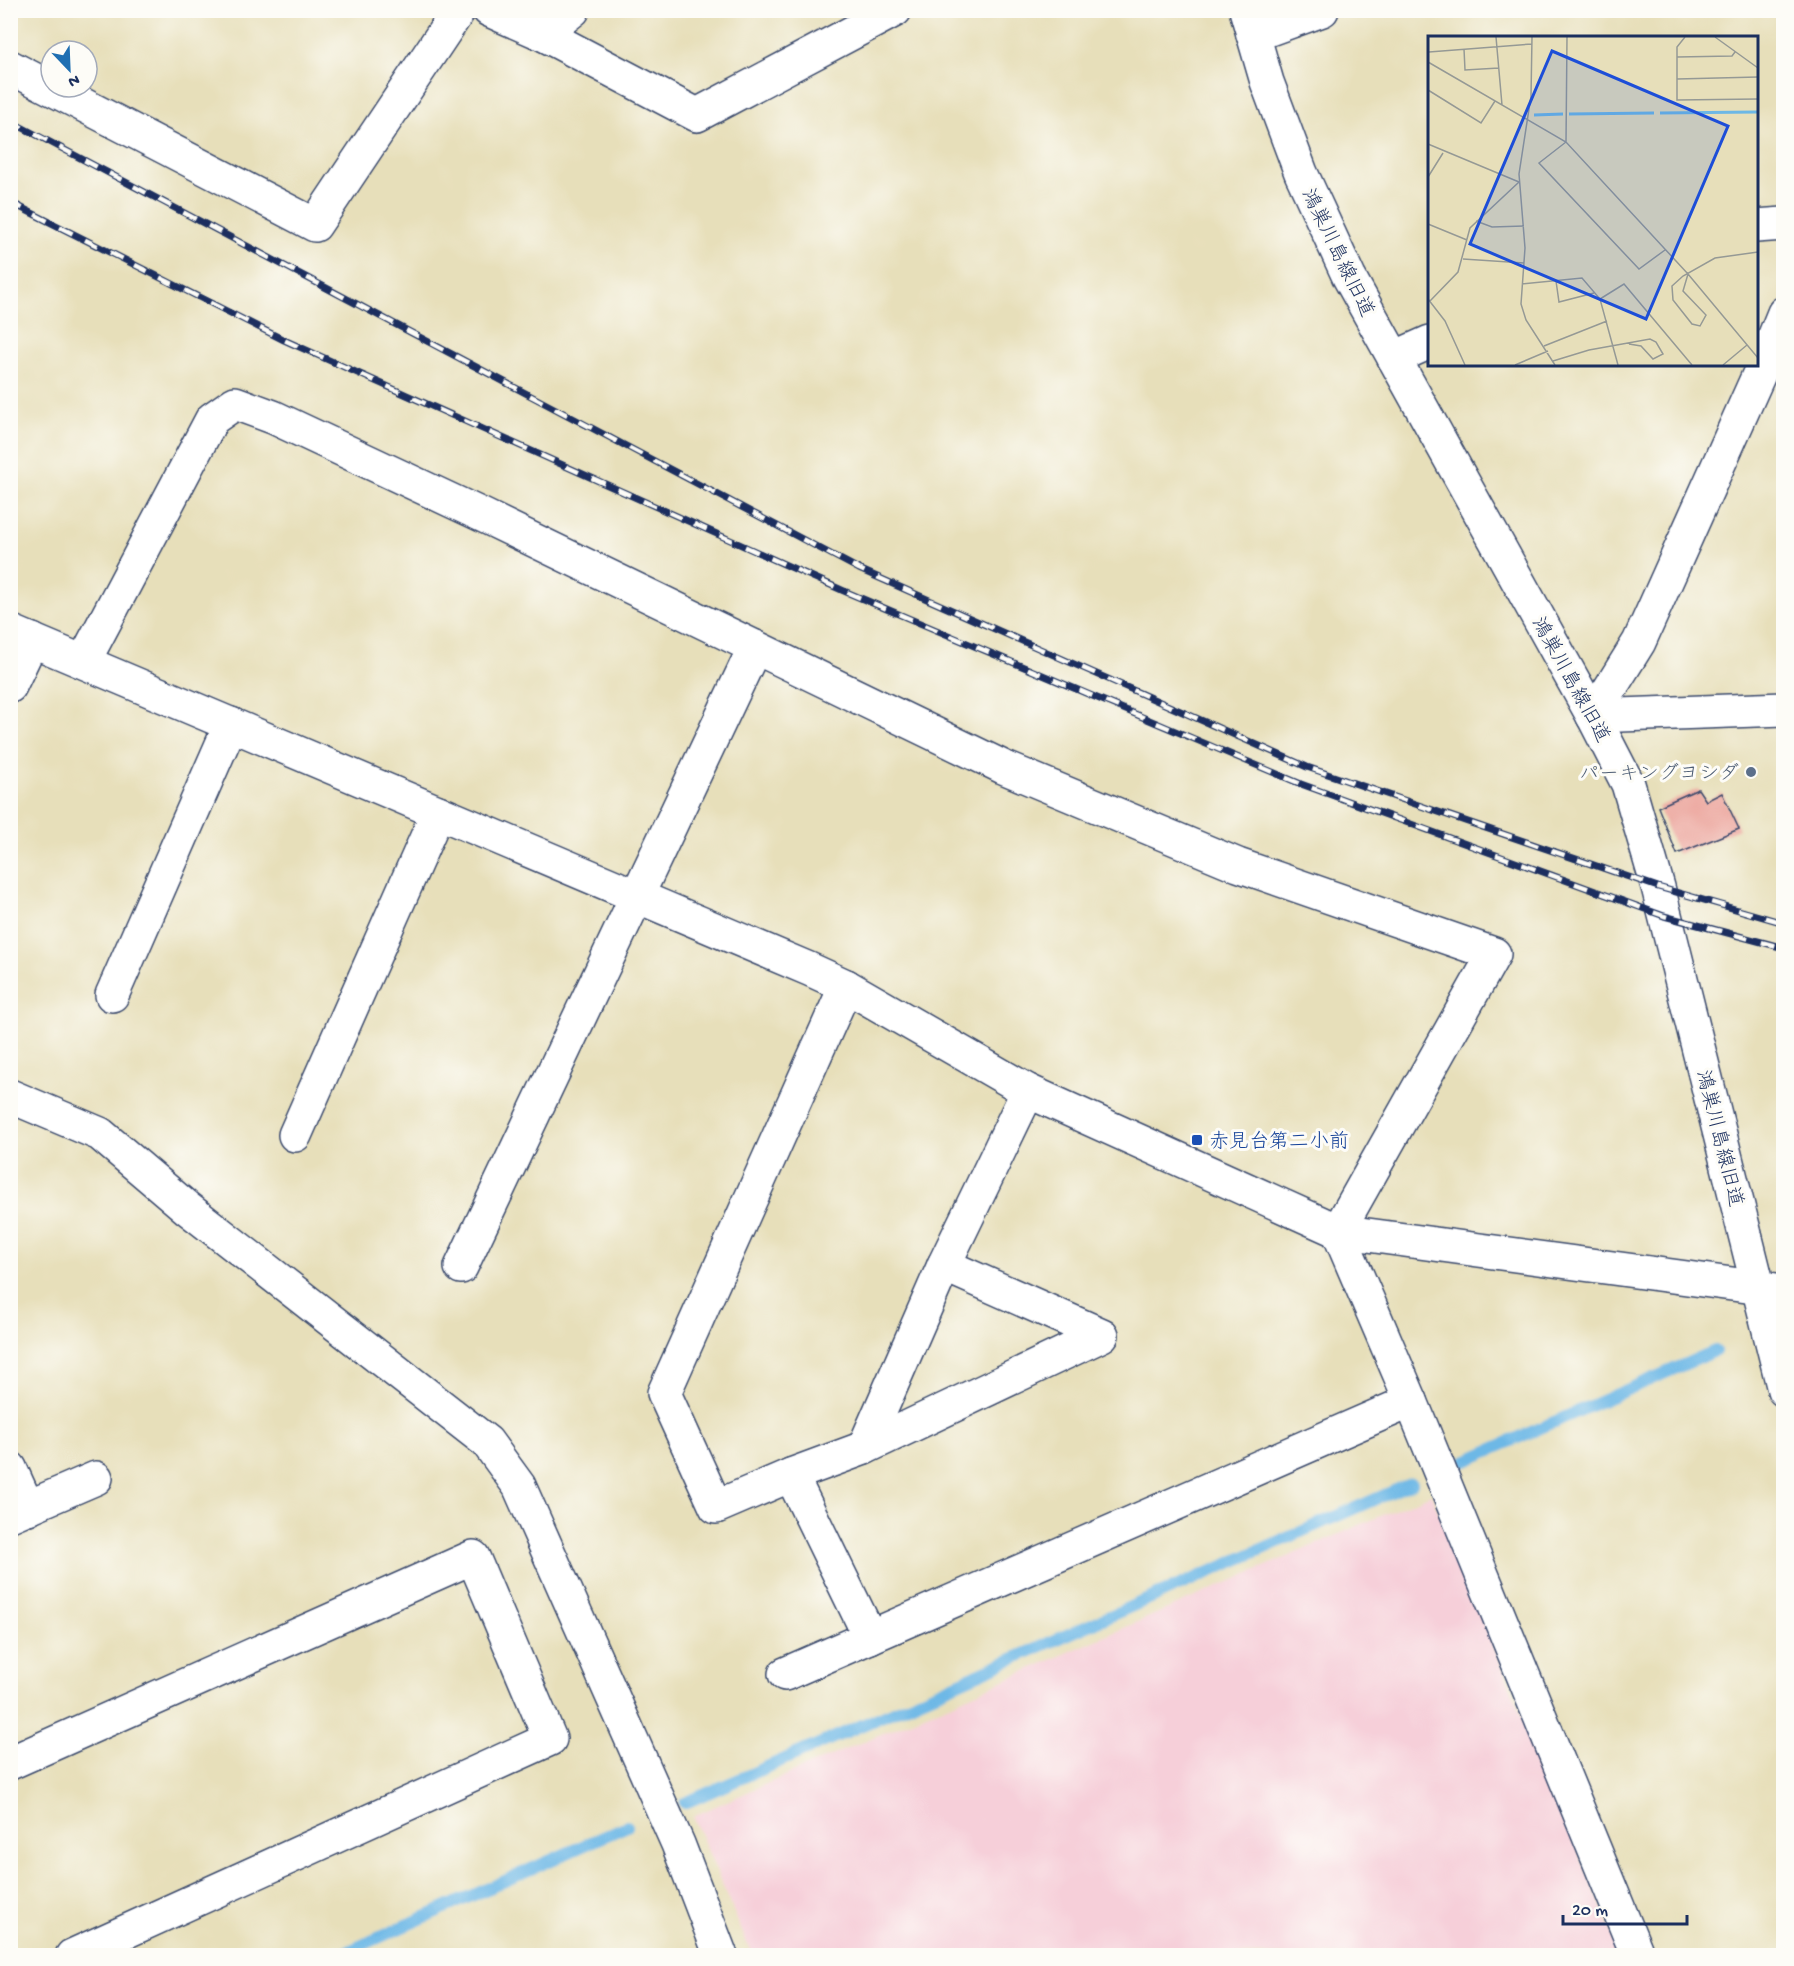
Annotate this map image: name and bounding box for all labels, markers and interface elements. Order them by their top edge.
inset map [1428,36,1758,366]
north arrow [39,39,99,99]
text: N [64,69,82,91]
street label: 鴻巣川島線旧道 [1295,185,1379,321]
street label: 鴻巣川島線旧道 [1525,613,1615,747]
place label: パーキングヨシダ [1579,762,1739,787]
marker: パーキングヨシダ [1744,765,1758,779]
street label: 鴻巣川島線旧道 [1690,1068,1748,1210]
place label: 赤見台第二小前 [1209,1130,1349,1155]
marker: 赤見台第二小前 [1190,1133,1204,1147]
scale bar [1563,1888,1688,1926]
text: 20 m [1572,1901,1608,1922]

